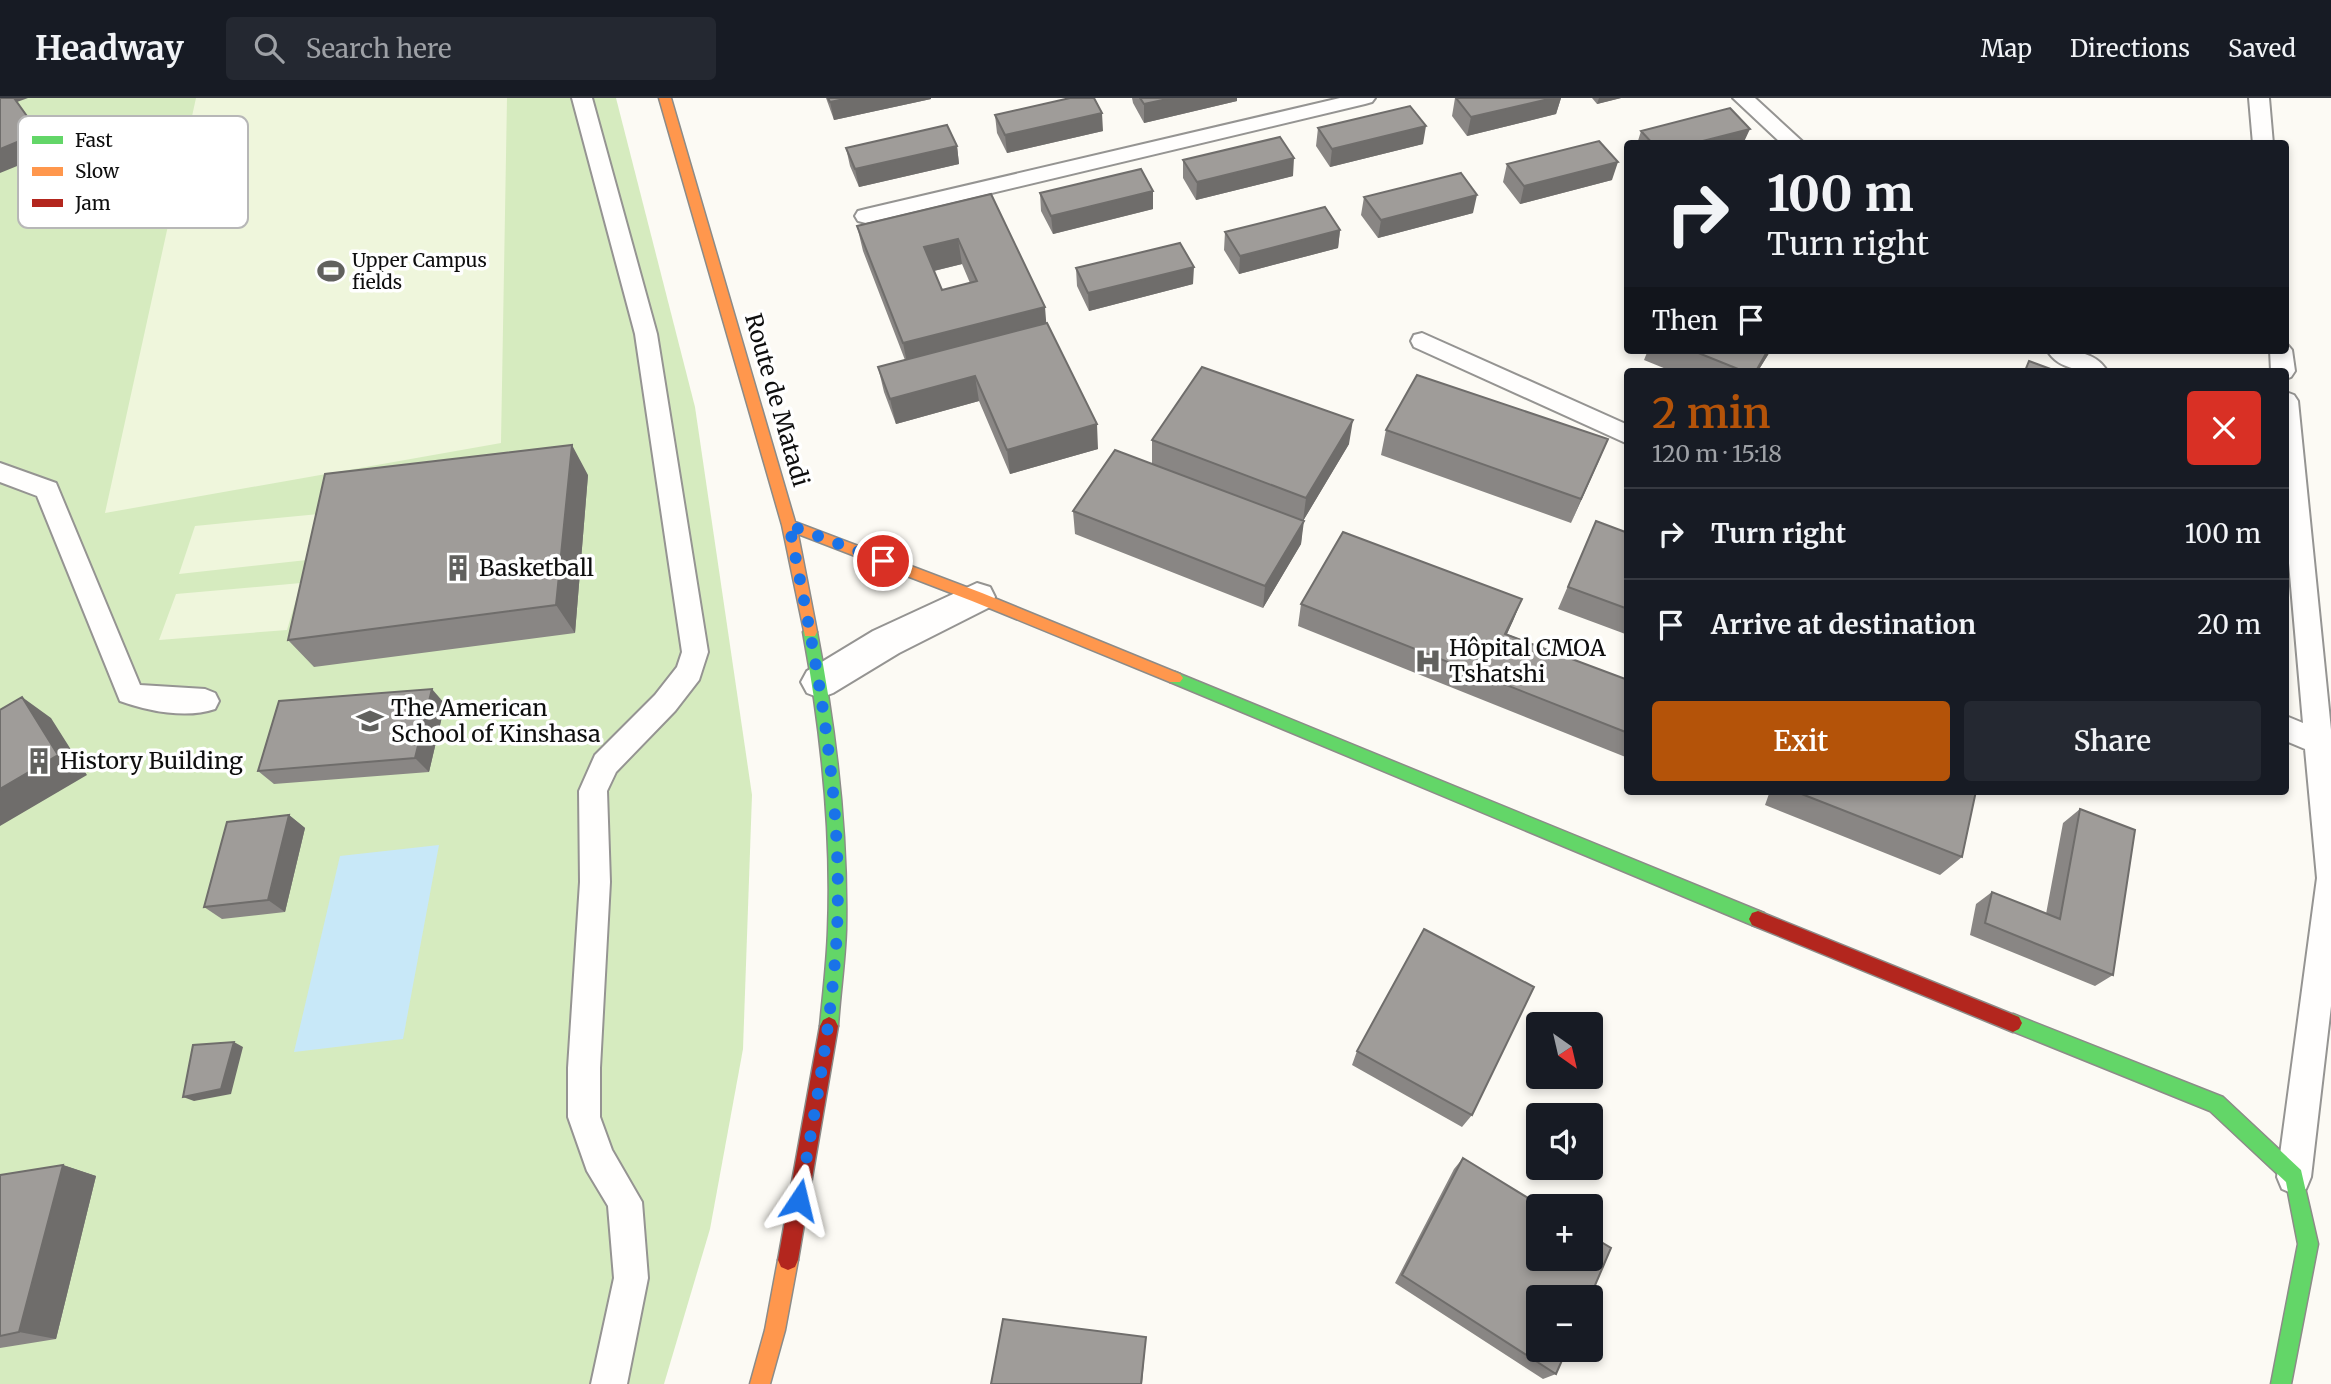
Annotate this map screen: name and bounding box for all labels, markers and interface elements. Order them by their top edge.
search box [226,17,716,80]
text: Headway [35,28,184,69]
icon: search [250,29,288,67]
text: Search here [306,32,452,65]
text: Map [1981,33,2032,64]
text: Directions [2070,33,2190,64]
text: Saved [2228,33,2296,64]
legend [18,116,248,228]
text: Fast [75,128,113,152]
text: Slow [75,159,120,183]
text: 100 m [1767,163,1914,224]
icon: right [1652,168,1743,259]
text: Jam [74,191,111,215]
text: Turn right [1767,224,1929,264]
place label: Upper Campus fields [352,248,487,294]
sports icon: Upper Campus fields [316,256,346,286]
icon: arrive [1732,301,1770,339]
text: Then [1652,304,1718,337]
street label: Route de Matadi [739,310,816,490]
text: 2 min [1652,387,1771,439]
button: close [2187,391,2261,465]
text: 120 m · 15:18 [1652,439,1782,468]
icon: right [1652,515,1690,553]
text: Turn right [1711,517,1846,550]
text: 100 m [2185,517,2261,550]
pin [853,531,913,591]
icon: arrive [864,542,902,580]
building icon: Basketball [443,553,473,583]
place label: Basketball [479,553,594,582]
icon: arrive [1652,606,1690,644]
text: Arrive at destination [1711,608,1976,641]
text: 20 m [2197,608,2261,641]
place label: Hôpital CMOA Tshatshi [1449,633,1606,688]
hospital icon: Hôpital CMOA Tshatshi [1413,646,1443,676]
place label: The American School of Kinshasa [391,693,601,748]
button: Exit [1652,701,1950,781]
button: Share [1964,701,2261,781]
school or university icon: The American School of Kinshasa [355,706,385,736]
building icon: History Building [24,746,54,776]
place label: History Building [60,746,243,775]
north arrow [1526,1012,1603,1088]
map controls [1526,1012,1603,1362]
button: sound [1526,1103,1603,1180]
position arrow [762,1163,836,1237]
button: + [1526,1194,1603,1271]
button: − [1526,1285,1603,1362]

